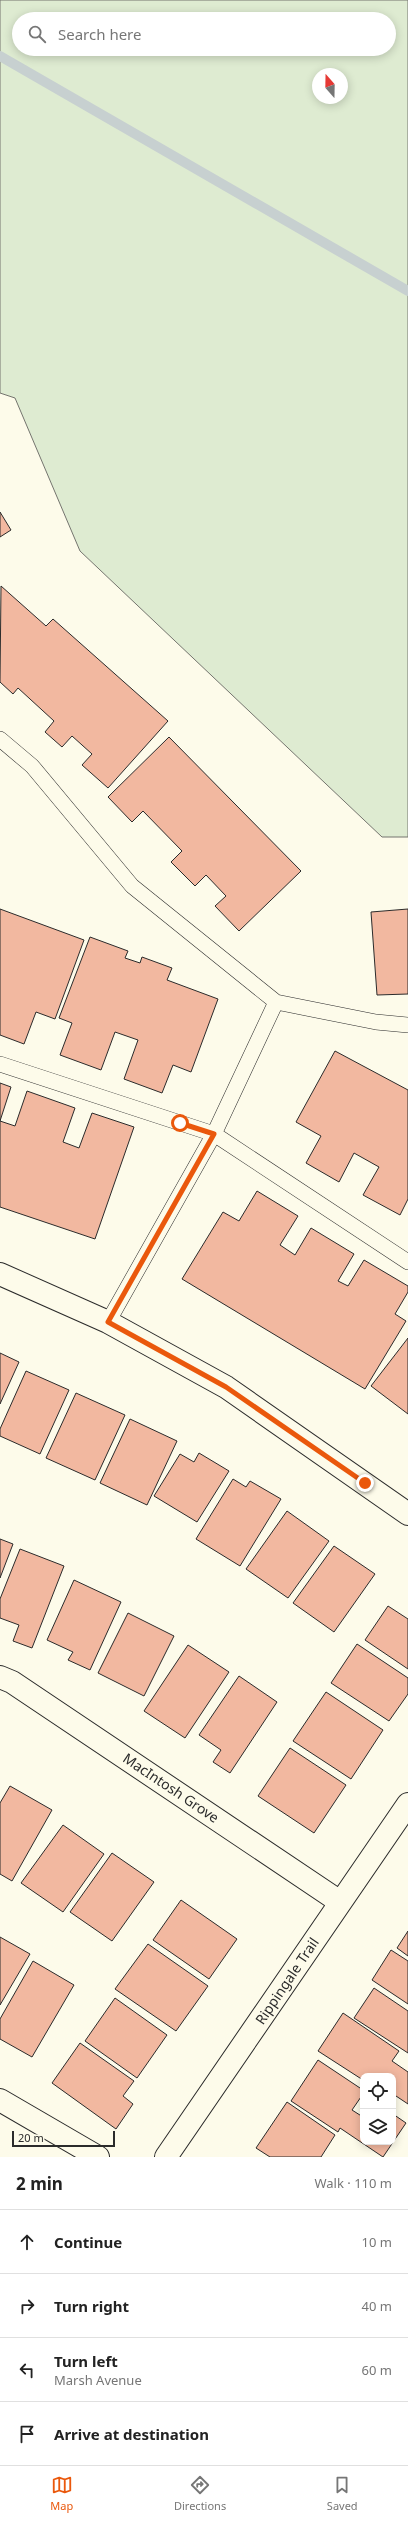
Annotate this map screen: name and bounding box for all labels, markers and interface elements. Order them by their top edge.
search box [12,12,396,56]
icon: search [26,23,48,45]
text: Search here [58,24,141,44]
north arrow [312,68,348,104]
route start [171,1114,189,1132]
route end [356,1474,374,1492]
street label: MacIntosh Grove [120,1748,223,1827]
street label: Rippingale Trail [250,1934,323,2028]
map controls [360,2073,396,2145]
button: locate [360,2073,396,2109]
button: layers [360,2109,396,2145]
scale bar [12,2129,115,2148]
text: 20 m [18,2130,44,2145]
text: 2 min [16,2172,63,2195]
text: Walk · 110 m [314,2174,392,2192]
icon: ahead [16,2231,38,2253]
text: Continue [54,2232,122,2252]
text: 10 m [362,2233,392,2251]
icon: right [16,2295,38,2317]
text: Turn right [54,2296,129,2316]
text: 40 m [362,2297,392,2315]
text: Turn left [54,2351,118,2371]
icon: left [16,2359,38,2381]
text: 60 m [362,2361,392,2379]
text: Marsh Avenue [54,2371,142,2389]
icon: arrive [16,2423,38,2445]
text: Arrive at destination [54,2424,209,2444]
tab: Map [50,2474,73,2513]
tab: Directions [174,2474,226,2513]
tab: Saved [327,2474,358,2513]

